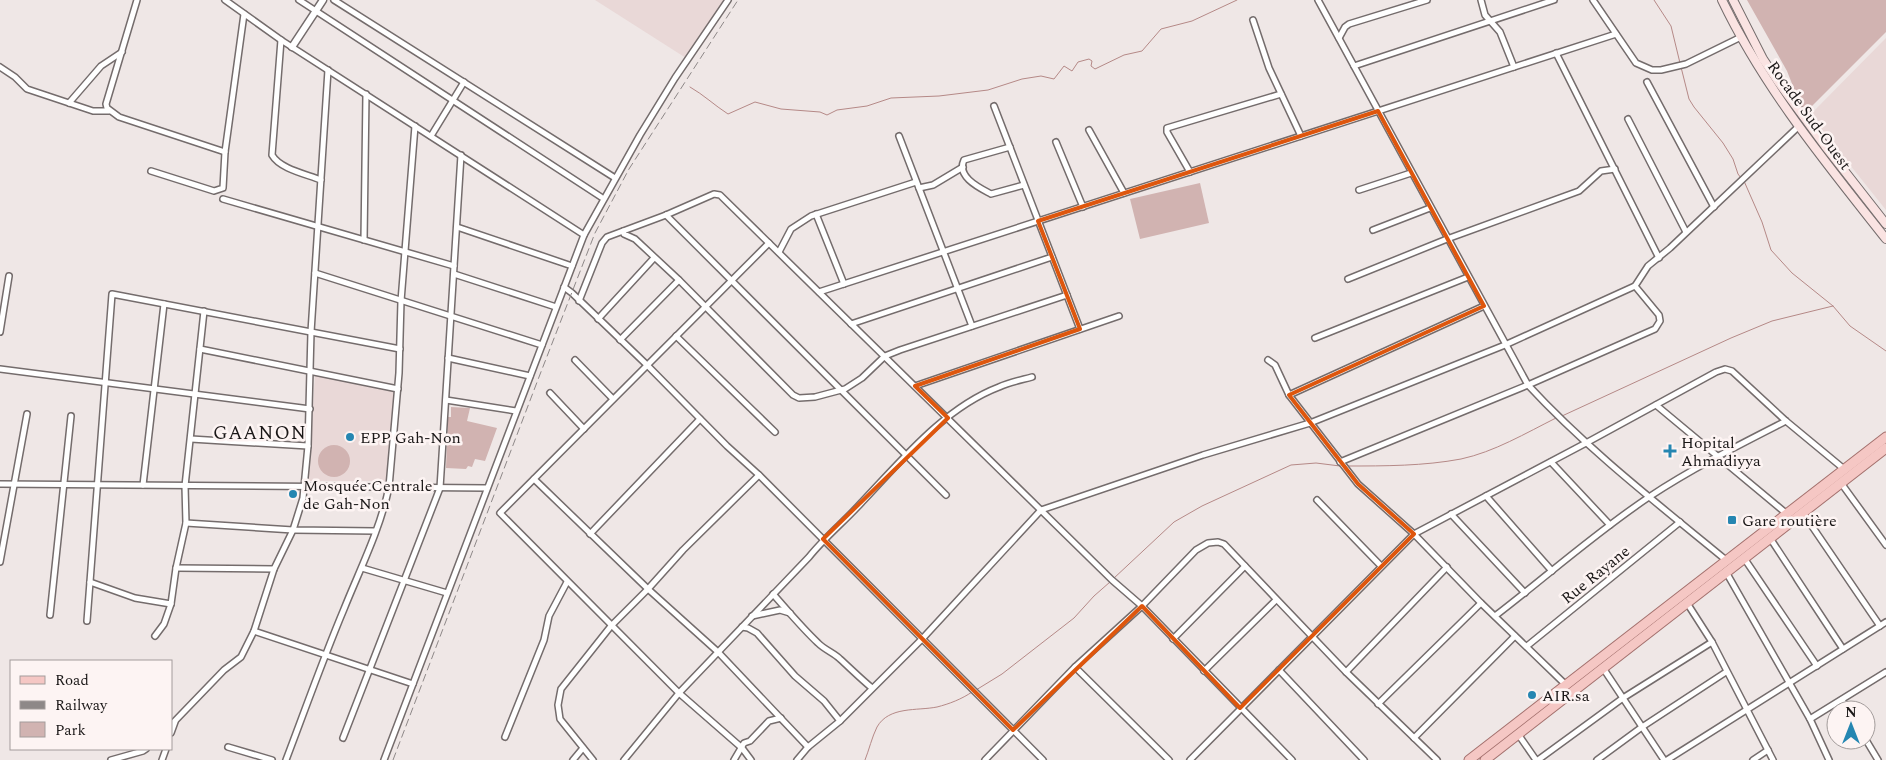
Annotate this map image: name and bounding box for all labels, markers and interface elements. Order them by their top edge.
street label: Rocade Sud-Ouest [1761,56,1857,175]
district label: GAANON [213,419,307,448]
place label: EPP Gah-Non [360,426,461,450]
marker: EPP Gah-Non [344,431,356,443]
place label: Hopital Ahmadiyya [1681,431,1761,473]
marker: Hopital Ahmadiyya [1663,444,1677,458]
place label: Mosquée Centrale de Gah-Non [303,474,433,516]
marker: Mosquée Centrale de Gah-Non [287,488,299,500]
place label: Gare routière [1742,509,1837,533]
marker: Gare routière [1726,514,1738,526]
street label: Rue Rayane [1556,540,1635,610]
legend [10,660,172,750]
text: Road [55,669,89,692]
place label: AIR.sa [1542,684,1590,708]
marker: AIR.sa [1526,689,1538,701]
text: Railway [55,694,108,717]
north arrow [1826,700,1876,750]
text: N [1845,702,1857,723]
text: Park [55,719,86,742]

